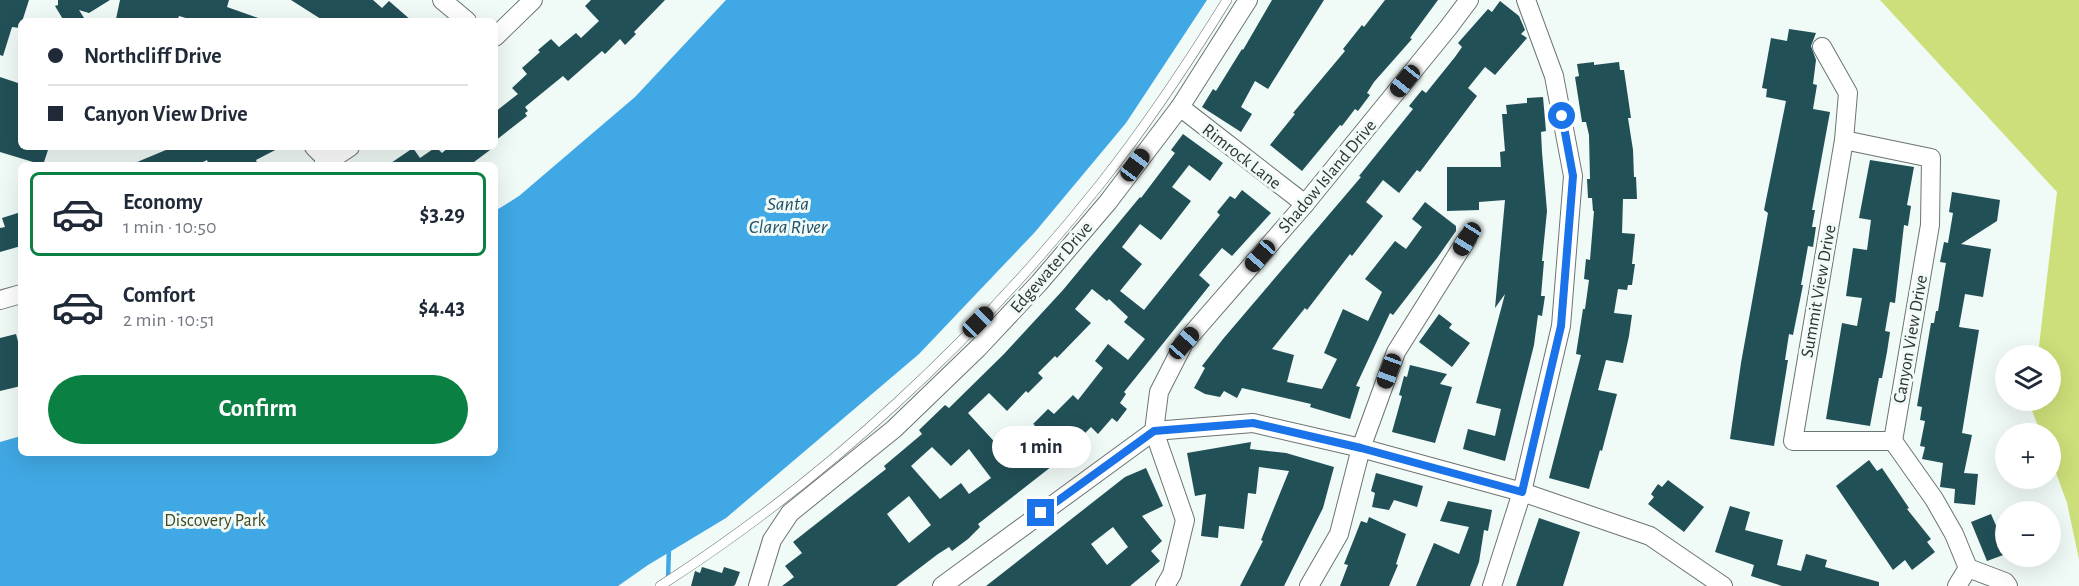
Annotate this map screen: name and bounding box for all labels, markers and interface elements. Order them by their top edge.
text: Northcliff Drive [84,45,222,67]
car [1387,61,1423,101]
route start [1548,102,1575,129]
text: Canyon View Drive [84,103,248,125]
street label: Shadow Island Drive [1275,117,1380,237]
street label: Rimrock Lane [1199,121,1284,193]
car [1117,145,1153,185]
icon: car [51,187,105,241]
text: Economy [123,191,203,213]
water label: Santa Clara River [749,194,828,237]
text: $3.29 [420,203,465,225]
text: 1 min · 10:50 [123,217,216,237]
street label: Edgewater Drive [1007,218,1096,317]
car [1450,219,1484,259]
street label: Summit View Drive [1798,223,1840,359]
car [1241,237,1279,275]
street label: Canyon View Drive [1891,274,1931,405]
icon: car [51,280,105,334]
text: Comfort [123,284,195,306]
text: $4.43 [418,296,465,318]
car [959,303,997,341]
text: 2 min · 10:51 [123,310,215,330]
car [1165,324,1203,362]
map controls [1995,345,2061,567]
button: layers [1995,345,2061,411]
car [1374,351,1404,391]
button: Confirm [48,375,468,444]
button: + [1995,423,2061,489]
callout: 1 min [992,426,1090,468]
text: 1 min [1020,437,1063,457]
route end [1027,499,1054,526]
button: − [1995,501,2061,567]
park label: Discovery Park [164,512,267,530]

